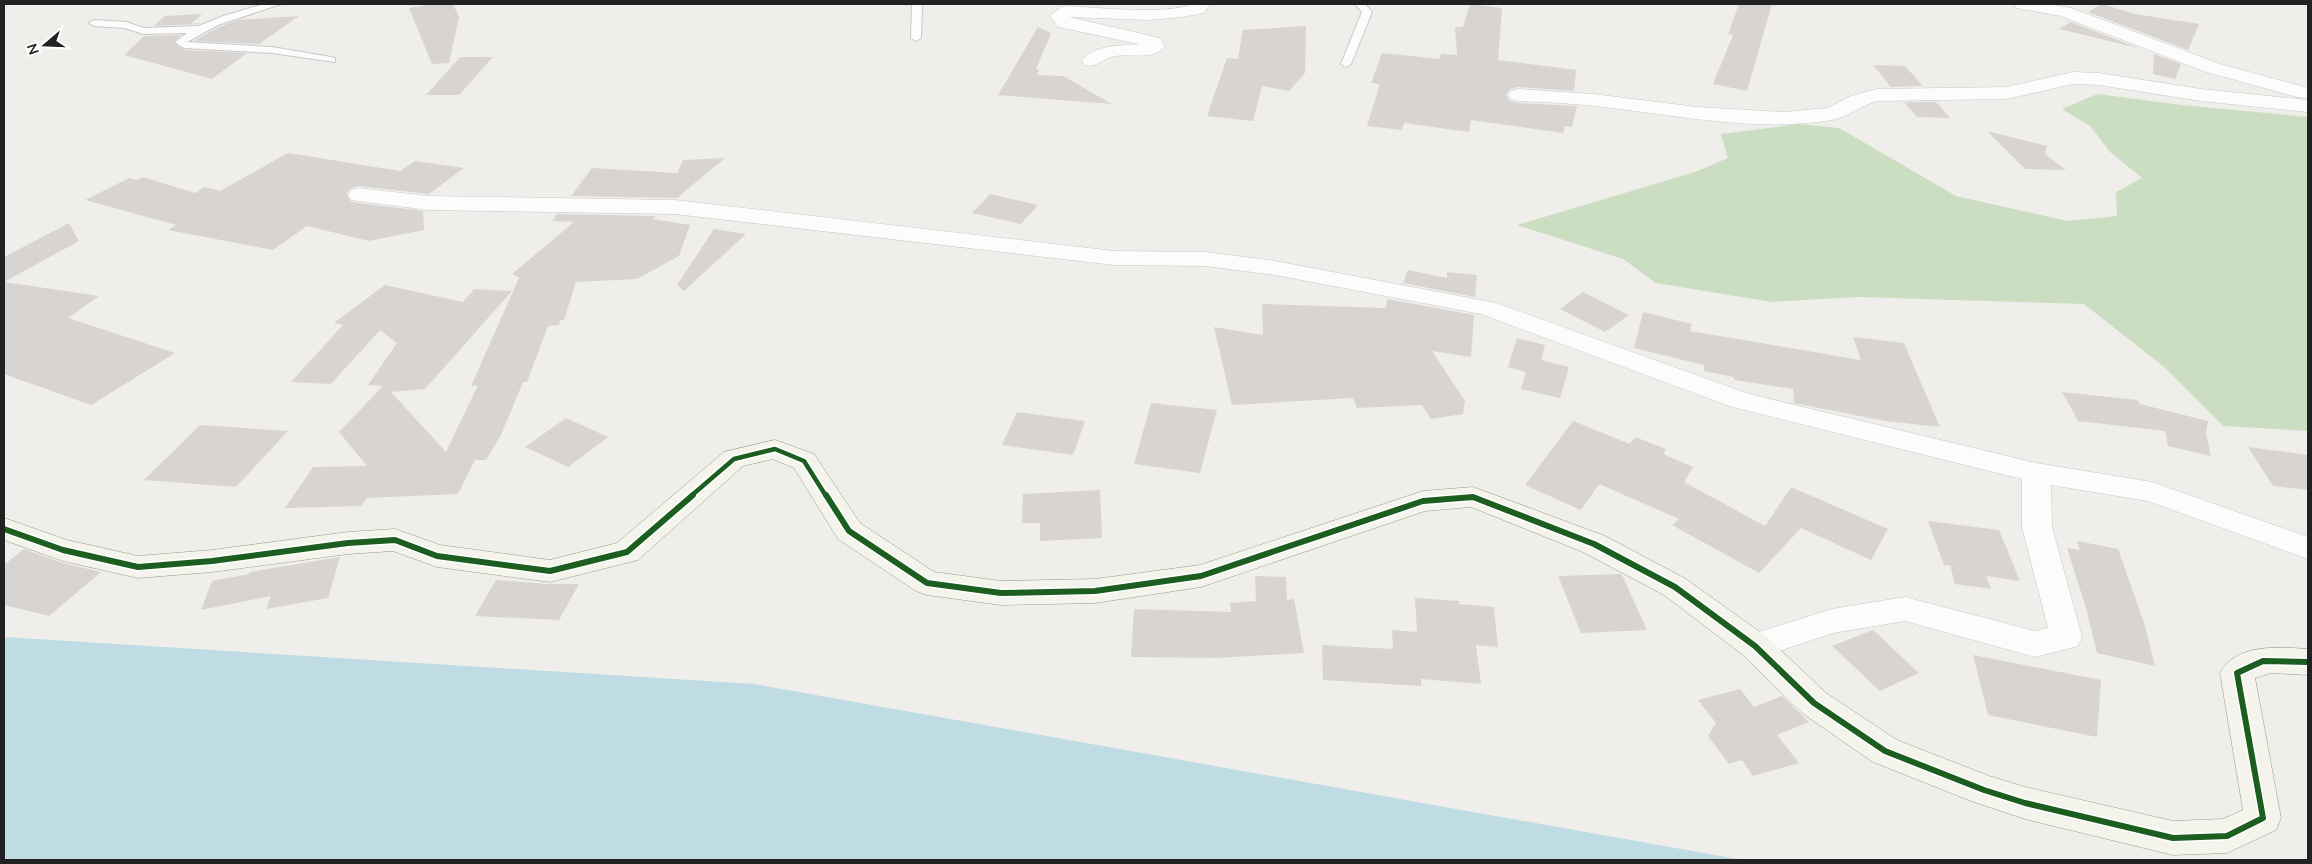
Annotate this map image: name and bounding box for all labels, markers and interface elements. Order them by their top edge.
north arrow [20,20,70,70]
text: N [22,41,43,57]

